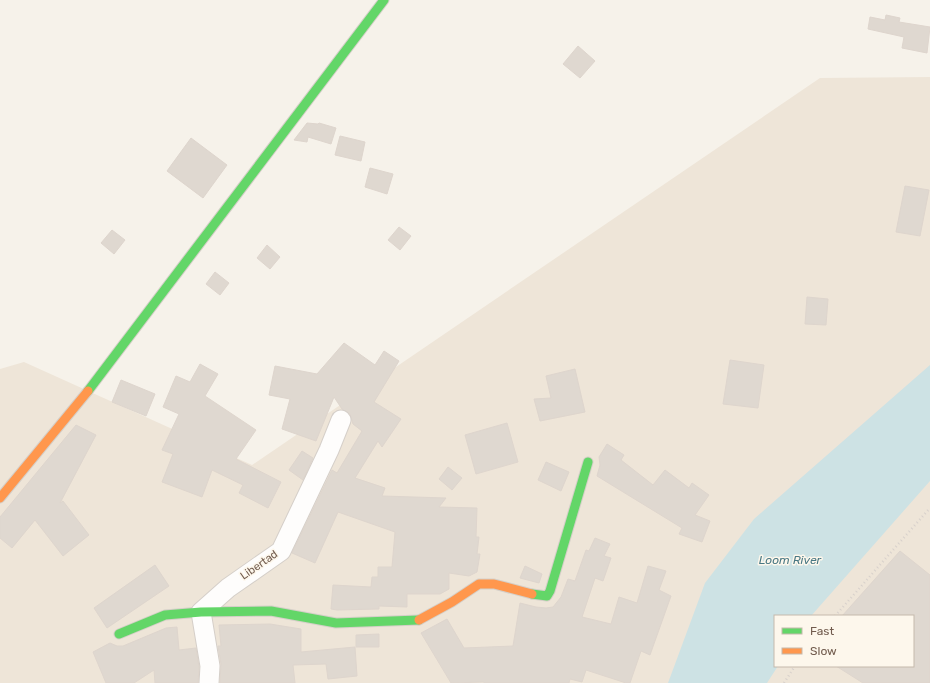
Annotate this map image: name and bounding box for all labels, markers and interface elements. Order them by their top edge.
street label: Libertad [238,547,280,583]
water label: Loom River [759,553,822,567]
legend [774,615,914,667]
text: Fast [810,624,834,638]
text: Slow [810,644,837,658]

